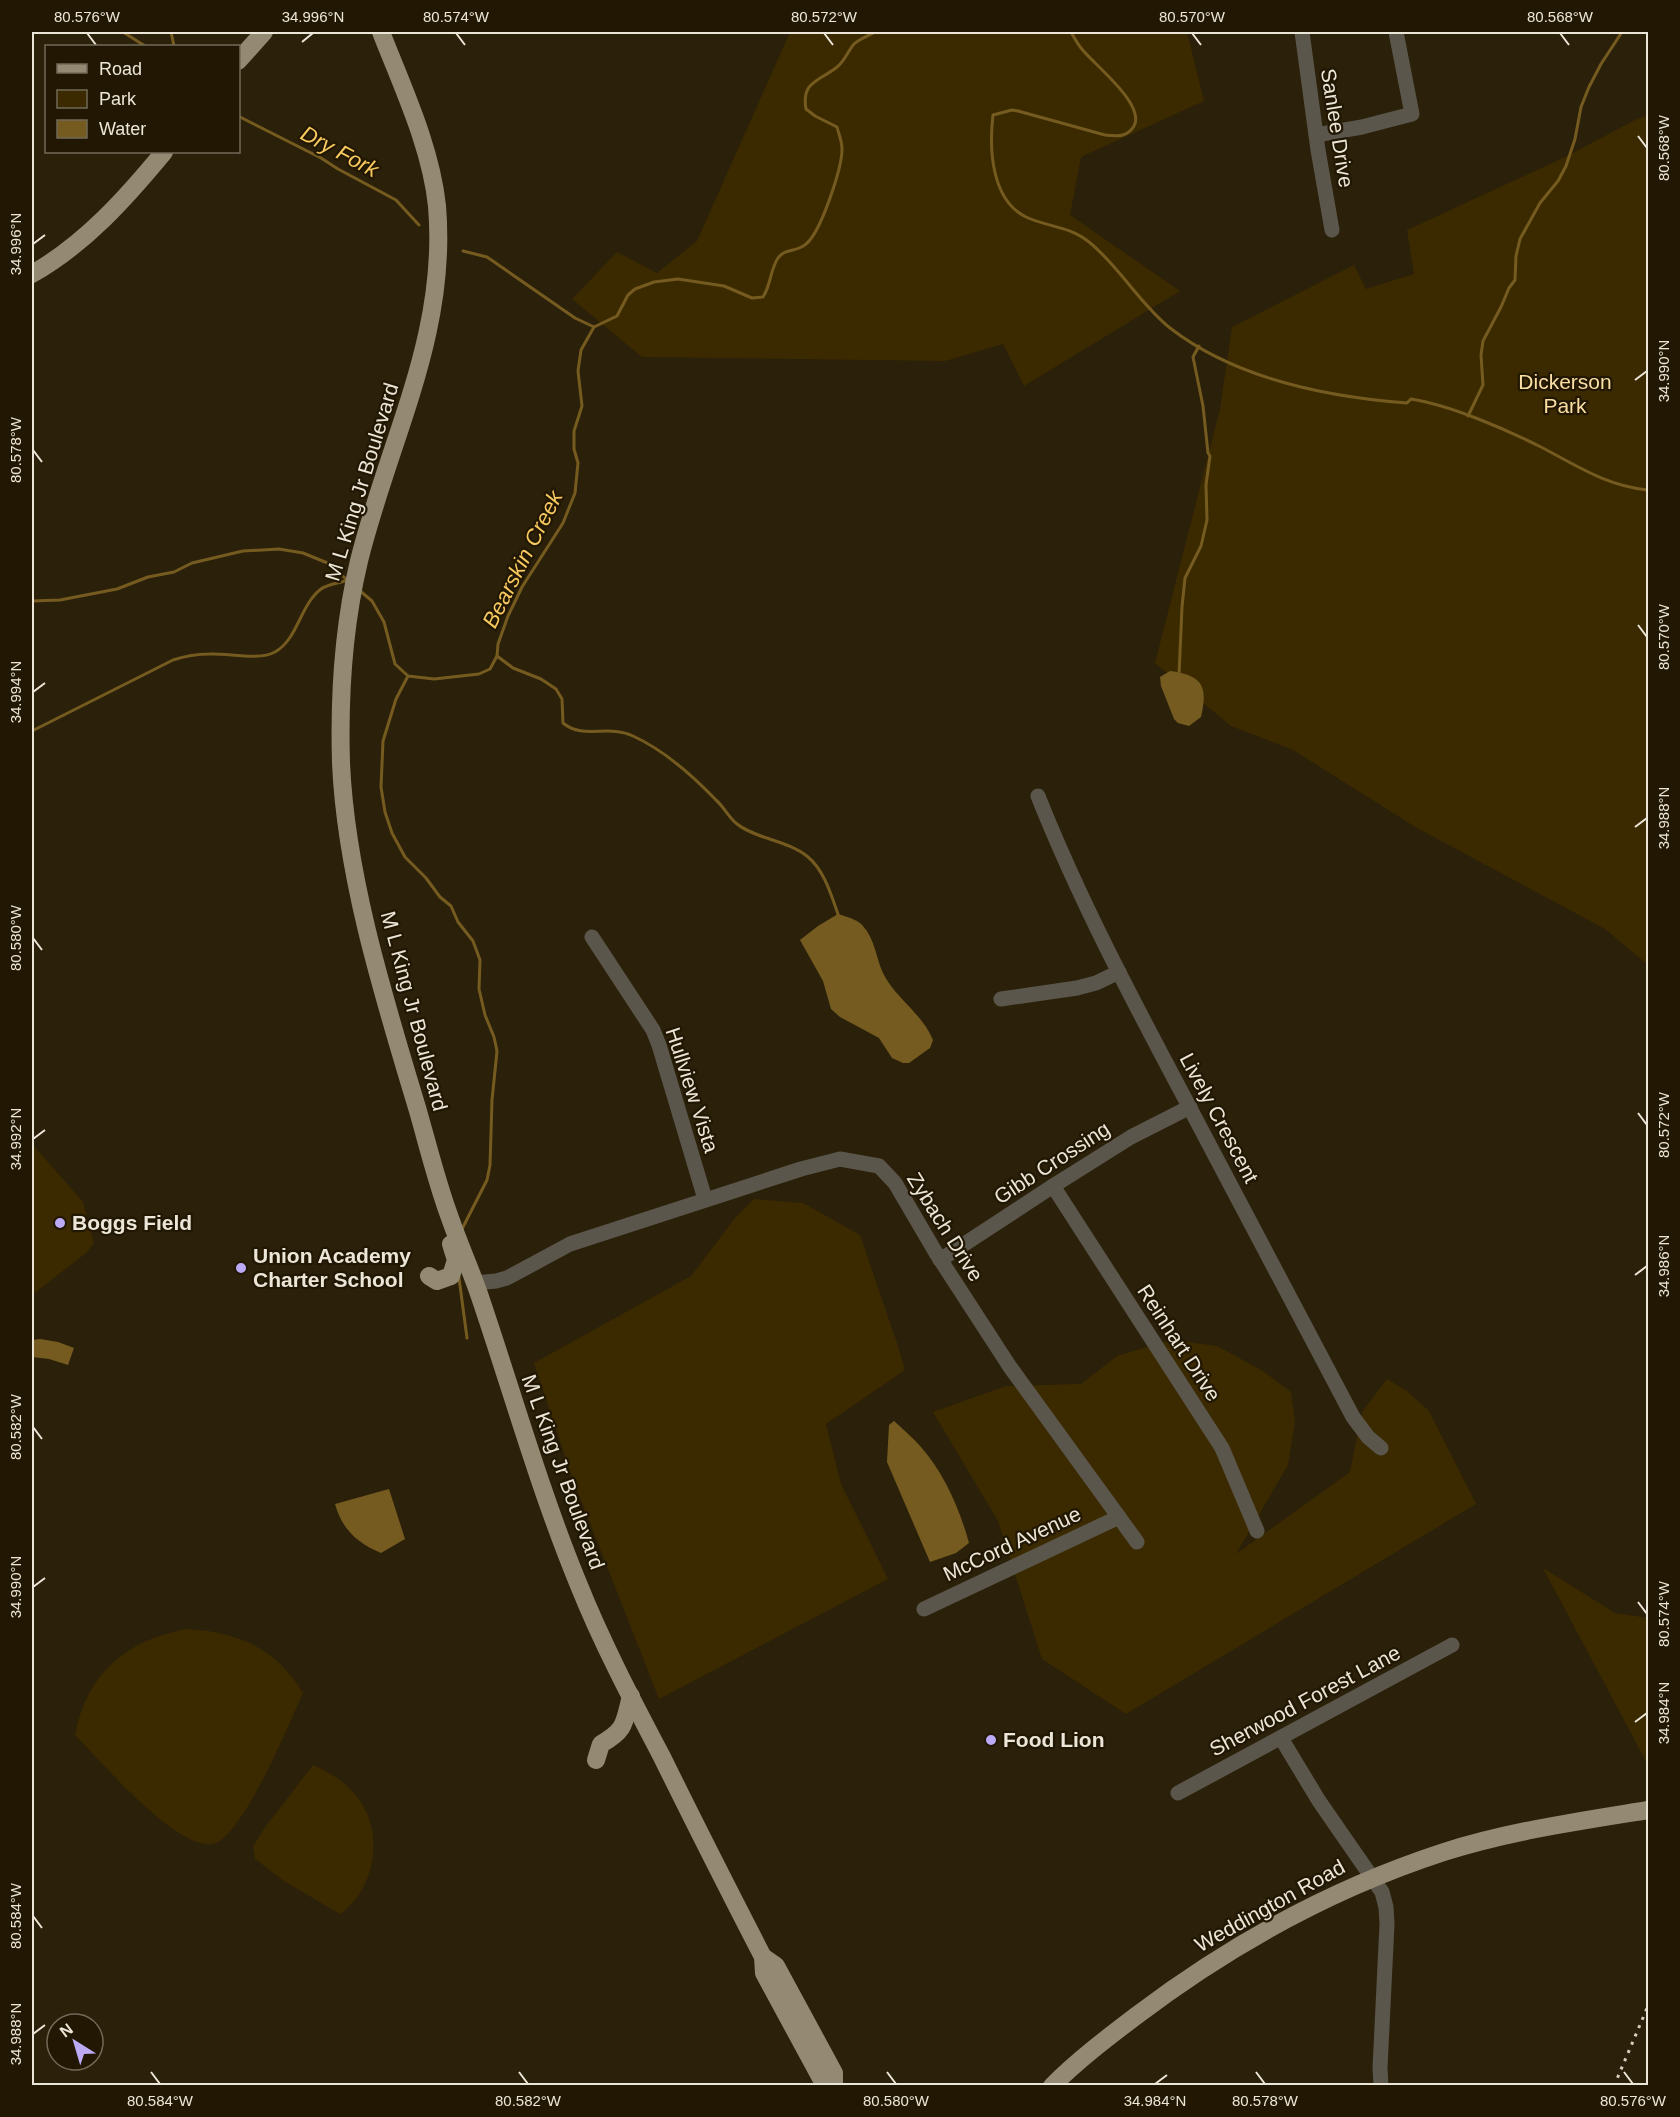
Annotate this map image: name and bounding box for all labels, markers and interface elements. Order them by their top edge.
text: 80.576°W [54,8,121,25]
text: 34.996°N [282,8,344,25]
text: 80.574°W [423,8,490,25]
text: 80.572°W [791,8,858,25]
text: 80.570°W [1159,8,1226,25]
text: 80.568°W [1527,8,1594,25]
legend [45,45,240,153]
text: Road [99,59,142,79]
street label: Sanlee Drive [1317,67,1358,189]
text: Park [99,89,137,109]
text: 80.568°W [1655,114,1672,181]
text: Water [99,119,146,139]
water label: Dry Fork [297,121,384,183]
text: 34.996°N [7,213,24,275]
text: 34.990°N [1655,340,1672,402]
park label: Dickerson Park [1518,370,1612,417]
street label: M L King Jr Boulevard [320,380,403,584]
text: 80.578°W [7,416,24,483]
water label: Bearskin Creek [477,486,568,632]
text: 80.570°W [1655,603,1672,670]
text: 34.994°N [7,661,24,723]
text: 34.988°N [1655,787,1672,849]
text: 80.580°W [7,904,24,971]
street label: M L King Jr Boulevard [377,908,452,1113]
street label: Hullview Vista [661,1024,724,1156]
street label: Lively Crescent [1176,1049,1263,1187]
text: 80.572°W [1655,1091,1672,1158]
text: 34.992°N [7,1108,24,1170]
street label: Gibb Crossing [990,1117,1114,1208]
street label: Zybach Drive [903,1168,988,1285]
place label: Boggs Field [72,1211,192,1234]
marker: Boggs Field [53,1216,67,1230]
text: 34.986°N [1655,1235,1672,1297]
place label: Union Academy Charter School [253,1244,411,1291]
marker: Union Academy Charter School [234,1261,248,1275]
street label: Reinhart Drive [1133,1280,1226,1405]
street label: M L King Jr Boulevard [517,1371,609,1572]
text: 80.582°W [7,1393,24,1460]
street label: McCord Avenue [939,1502,1084,1585]
text: 34.990°N [7,1556,24,1618]
text: 80.574°W [1655,1580,1672,1647]
street label: Sherwood Forest Lane [1206,1641,1404,1761]
text: 34.984°N [1655,1682,1672,1744]
place label: Food Lion [1003,1728,1104,1751]
marker: Food Lion [984,1733,998,1747]
street label: Weddington Road [1191,1855,1349,1956]
text: 80.584°W [7,1882,24,1949]
text: 34.988°N [7,2003,24,2065]
north arrow [45,2012,105,2072]
text: N [57,2020,76,2041]
text: 80.584°W [127,2092,194,2109]
text: 80.582°W [495,2092,562,2109]
text: 80.580°W [863,2092,930,2109]
text: 34.984°N [1124,2092,1186,2109]
text: 80.578°W [1232,2092,1299,2109]
text: 80.576°W [1600,2092,1667,2109]

